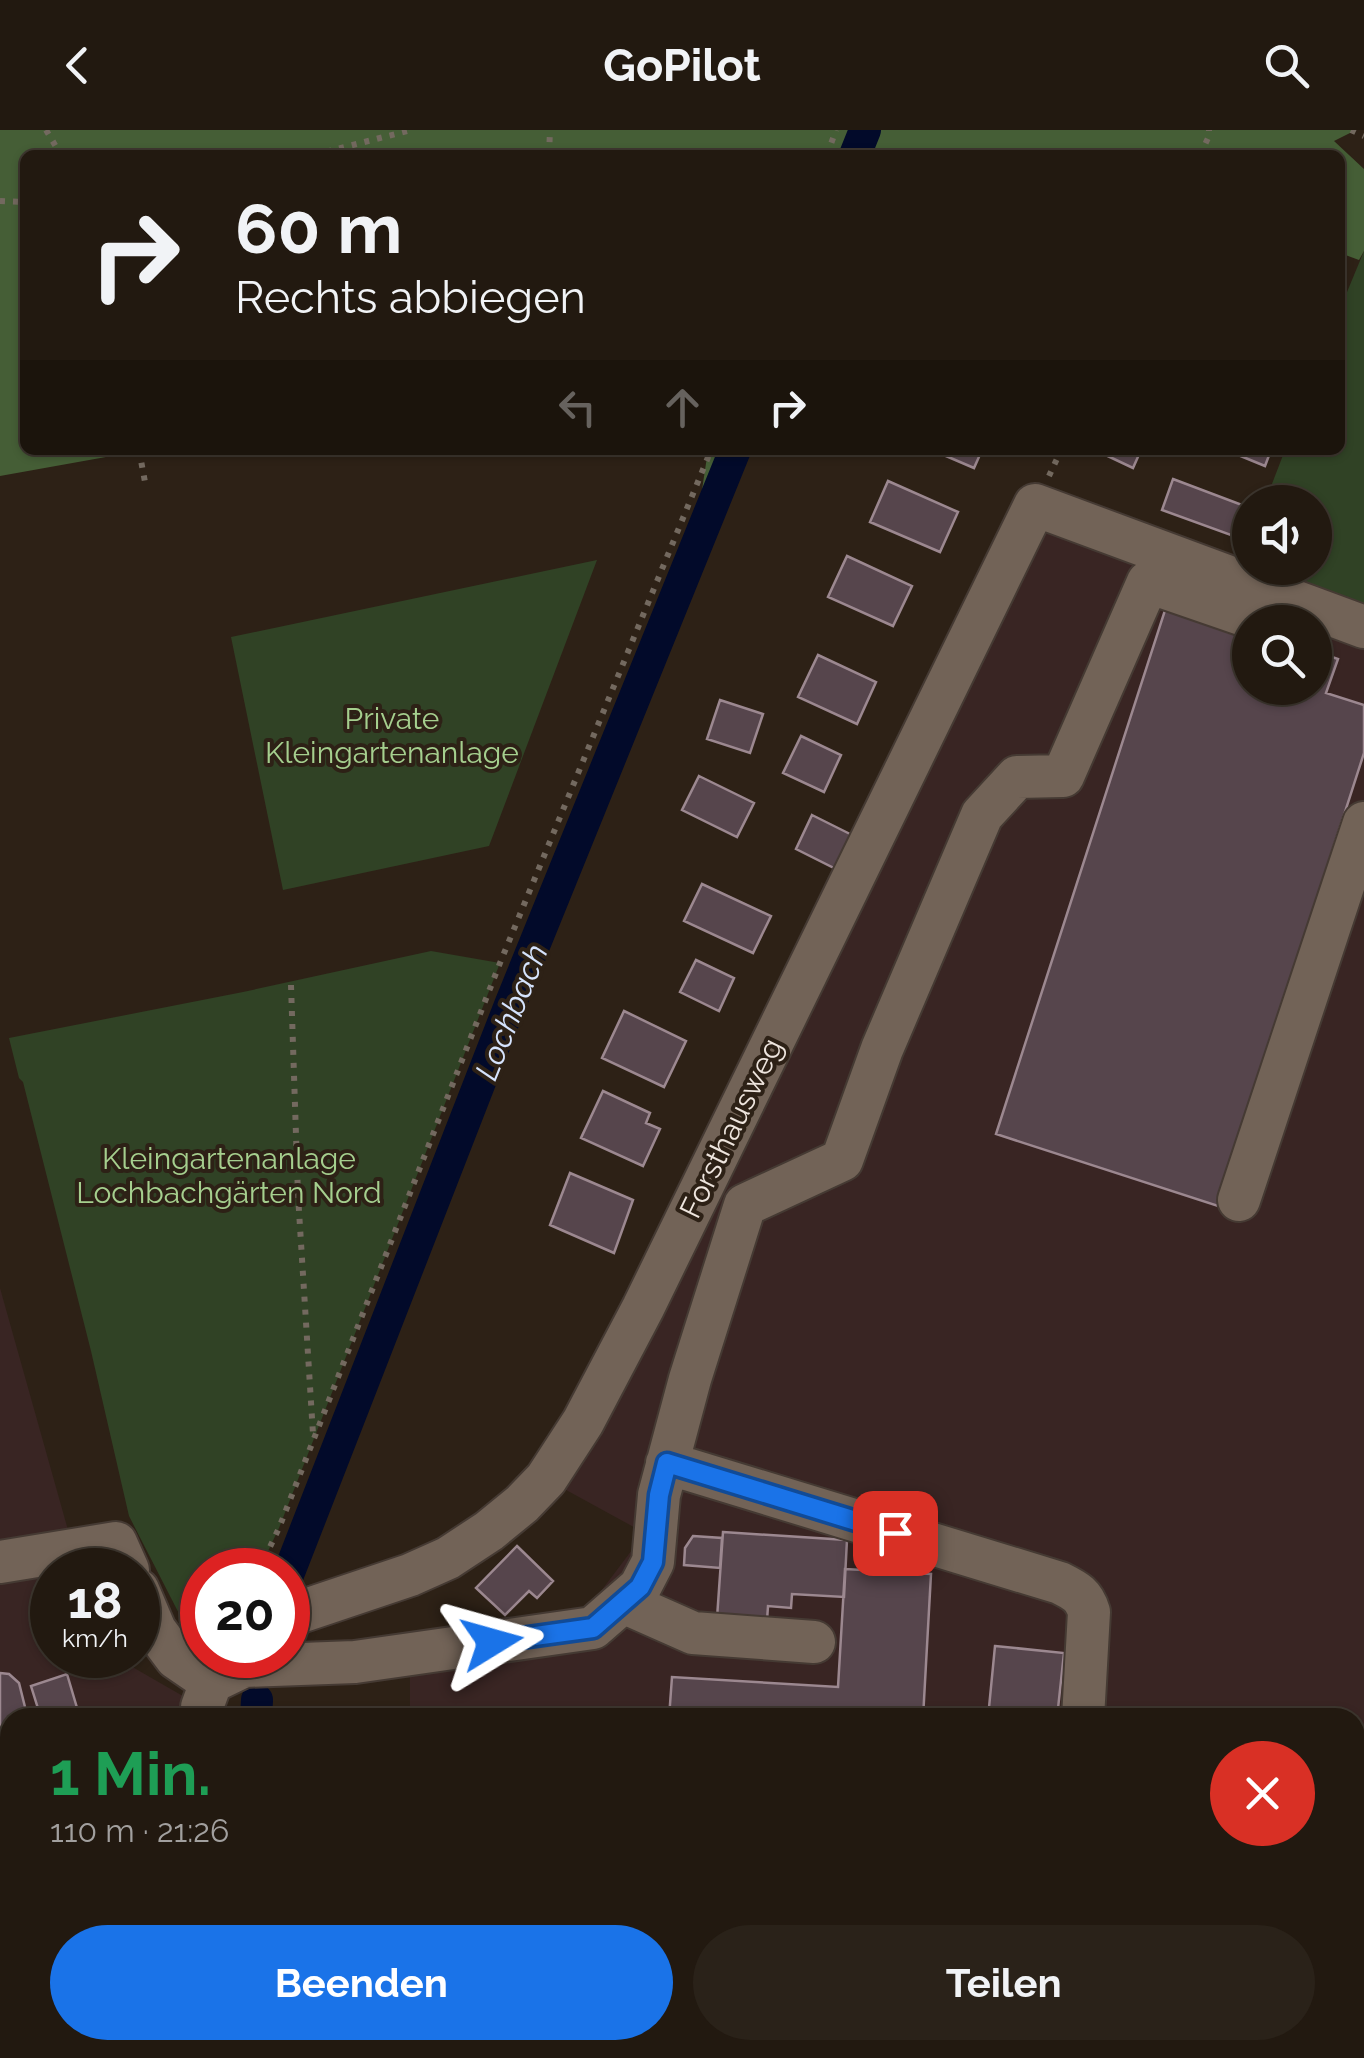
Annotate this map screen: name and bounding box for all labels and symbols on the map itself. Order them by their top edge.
park label: Private Kleingartenanlage [265,701,519,770]
water label: Lochbach [467,939,555,1085]
street label: Forsthausweg [672,1032,790,1224]
park label: Kleingartenanlage Lochbachgärten Nord [76,1141,382,1210]
pin [853,1491,938,1576]
speed limit sign: 20 [180,1548,310,1678]
position arrow [440,1590,544,1694]

